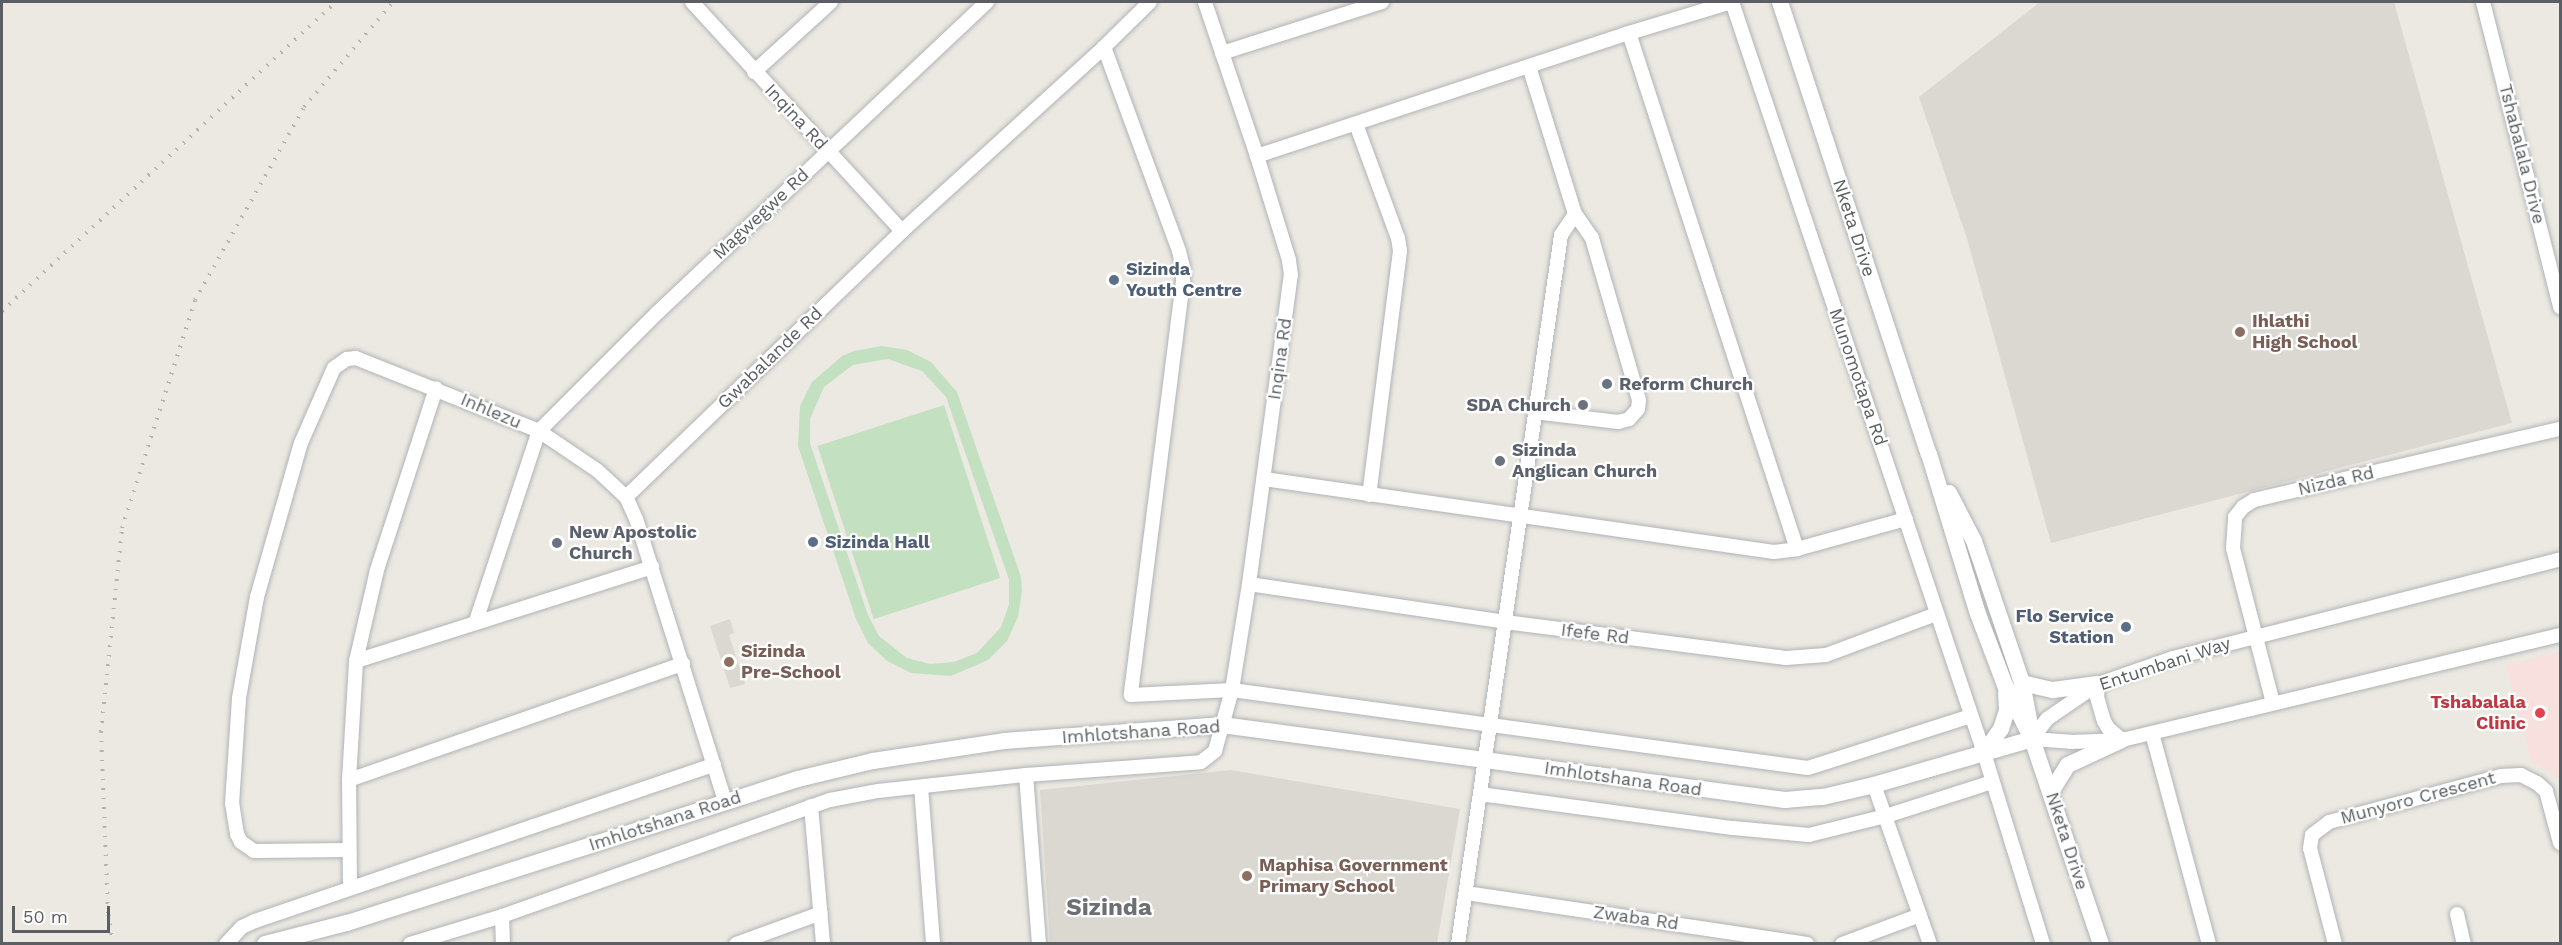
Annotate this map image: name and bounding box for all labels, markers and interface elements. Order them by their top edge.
street label: Inqina Rd [760,79,832,155]
street label: Tshabalala Drive [2494,82,2550,226]
street label: Magwegwe Rd [708,164,814,264]
street label: Nketa Drive [1828,176,1880,280]
place label: Sizinda Youth Centre [1126,259,1242,302]
marker: Sizinda Youth Centre [1107,273,1121,287]
street label: Gwabalande Rd [713,303,827,413]
street label: Munomotapa Rd [1824,305,1892,449]
place label: Ihlathi High School [2252,311,2357,354]
street label: Inqina Rd [1264,316,1296,402]
marker: Ihlathi High School [2233,325,2247,339]
place label: Reform Church [1619,373,1753,395]
marker: Reform Church [1600,377,1614,391]
street label: Inhlezu [457,389,525,433]
place label: SDA Church [1466,394,1571,416]
marker: SDA Church [1576,398,1590,412]
place label: Sizinda Anglican Church [1512,440,1657,482]
marker: Sizinda Anglican Church [1493,454,1507,468]
street label: Nizda Rd [2296,462,2376,500]
place label: New Apostolic Church [569,522,698,564]
place label: Sizinda Hall [825,531,930,553]
marker: Sizinda Hall [806,535,820,549]
marker: New Apostolic Church [550,536,564,550]
place label: Flo Service Station [2015,606,2114,648]
street label: Ifefe Rd [1560,619,1630,649]
marker: Flo Service Station [2119,620,2133,634]
street label: Entumbani Way [2096,633,2234,695]
place label: Sizinda Pre-School [741,641,841,684]
marker: Sizinda Pre-School [722,655,736,669]
place label: Tshabalala Clinic [2430,692,2526,734]
marker: Tshabalala Clinic [2531,704,2549,722]
street label: Imhlotshana Road [1061,716,1221,748]
street label: Imhlotshana Road [1543,757,1703,801]
street label: Munyoro Crescent [2338,767,2498,829]
street label: Imhlotshana Road [586,786,744,856]
street label: Nketa Drive [2041,789,2093,893]
place label: Maphisa Government Primary School [1259,855,1448,898]
marker: Maphisa Government Primary School [1240,869,1254,883]
scale bar [15,894,112,932]
district label: Sizinda [1066,894,1152,922]
street label: Zwaba Rd [1592,901,1680,935]
text: 50 m [23,906,68,927]

